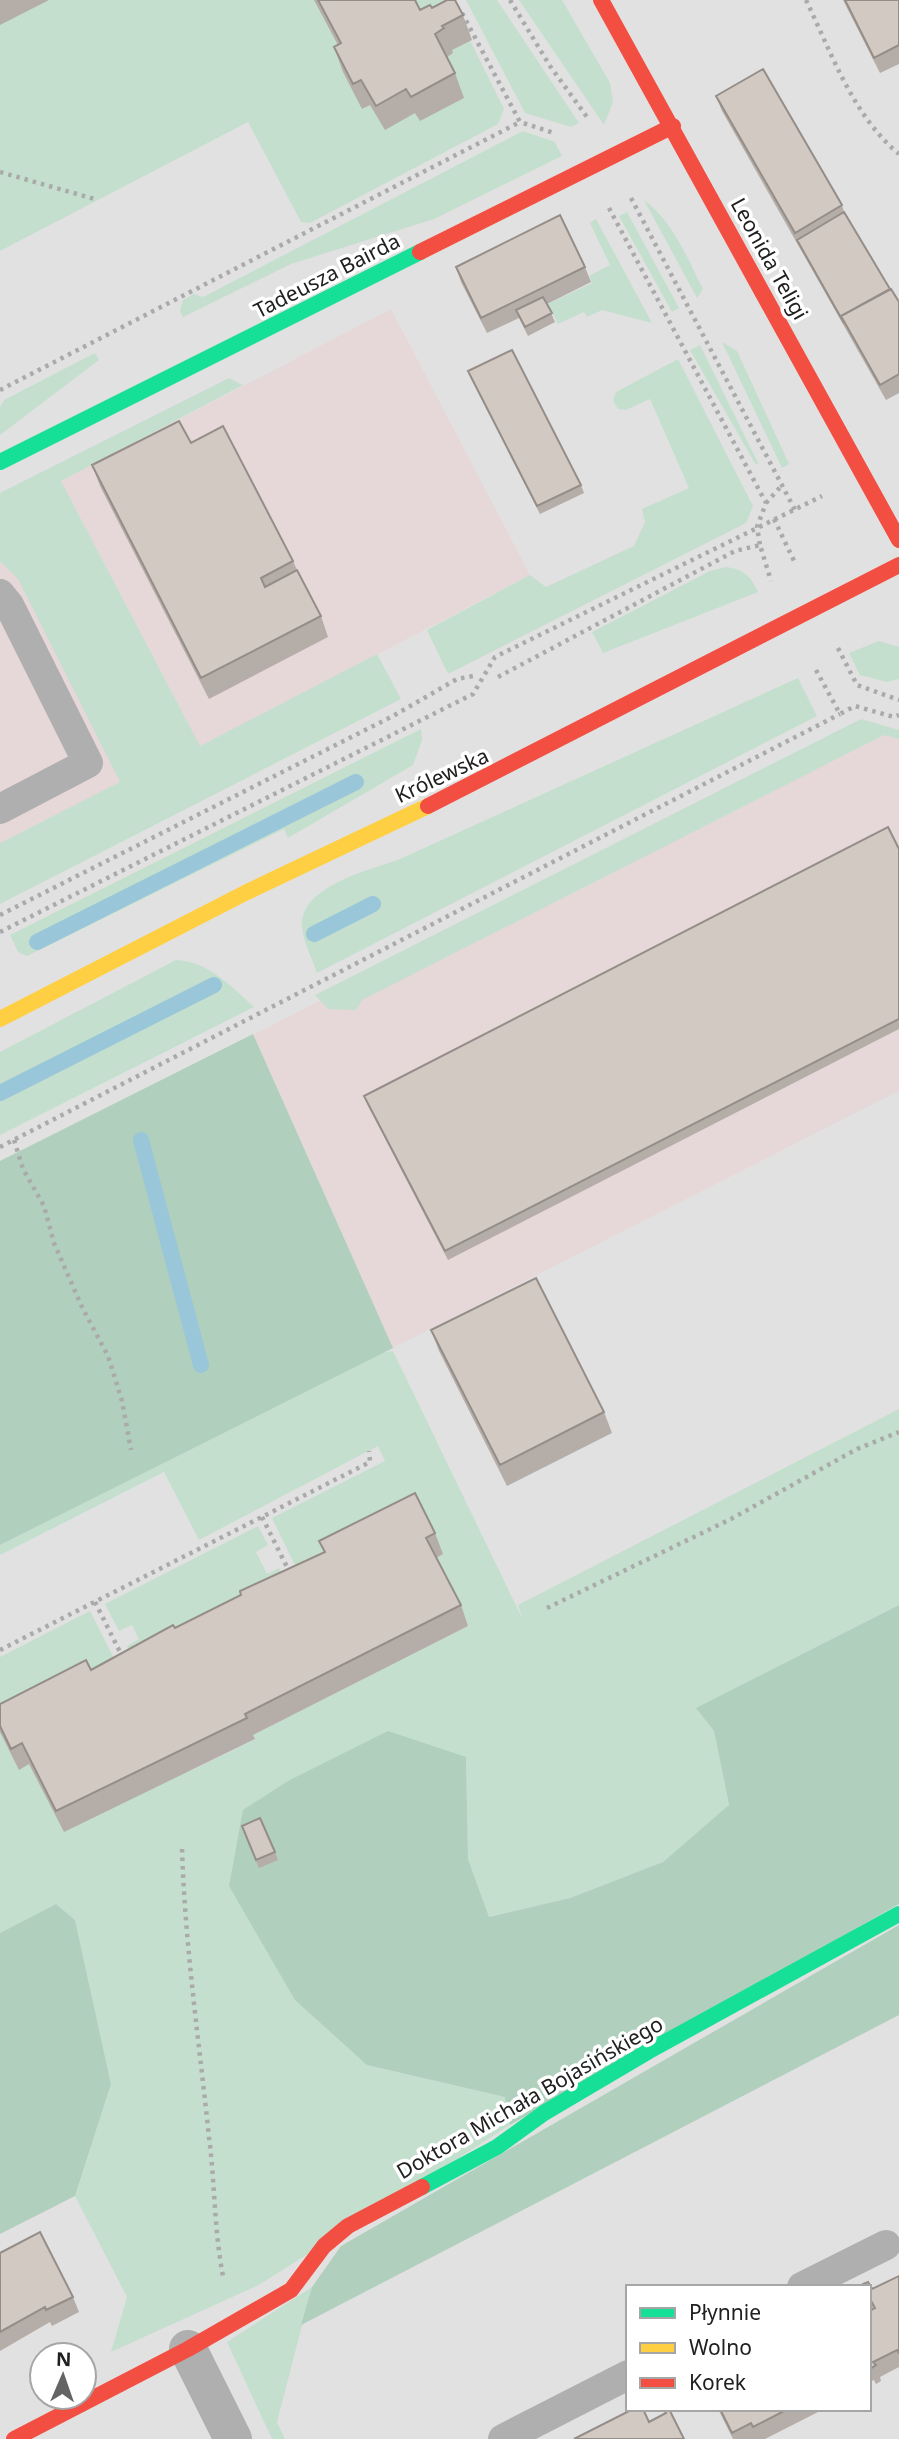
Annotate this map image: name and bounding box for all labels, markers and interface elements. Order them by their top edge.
street label: Leonida Teligi [725,193,815,324]
street label: Tadeusza Bairda [249,226,404,324]
street label: Królewska [390,741,493,809]
street label: Doktora Michała Bojasińskiego [391,2009,668,2185]
legend [626,2285,871,2411]
text: Płynnie [689,2298,761,2326]
text: Wolno [689,2333,752,2361]
north arrow [28,2341,98,2411]
text: N [55,2346,72,2372]
text: Korek [689,2368,747,2396]

